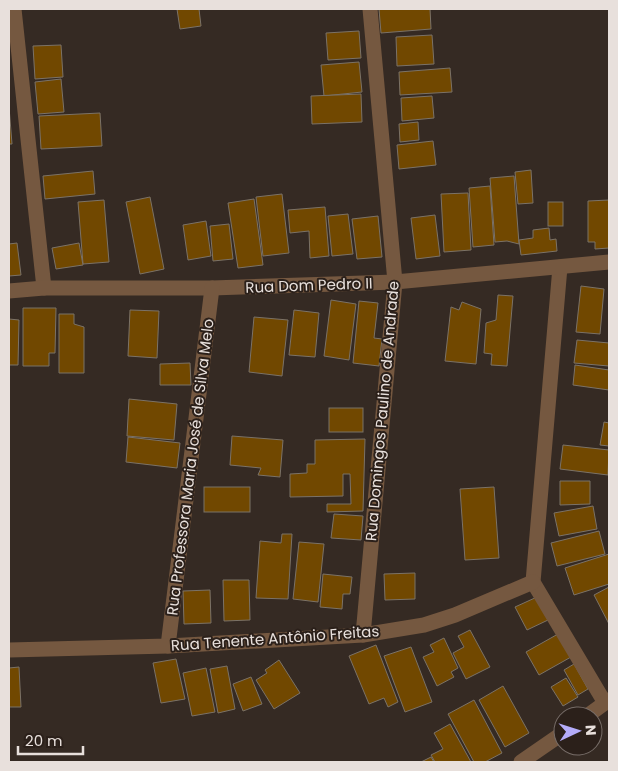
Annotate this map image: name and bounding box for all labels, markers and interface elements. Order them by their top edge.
street label: Rua Dom Pedro II [245,272,373,298]
street label: Rua Domingos Paulino de Andrade [360,280,404,542]
street label: Rua Professora Maria José de Silva Melo [161,317,219,617]
street label: Rua Tenente Antônio Freitas [170,620,380,656]
north arrow [553,706,603,756]
scale bar [18,724,82,756]
text: N [581,724,601,736]
text: 20 m [25,730,63,751]

